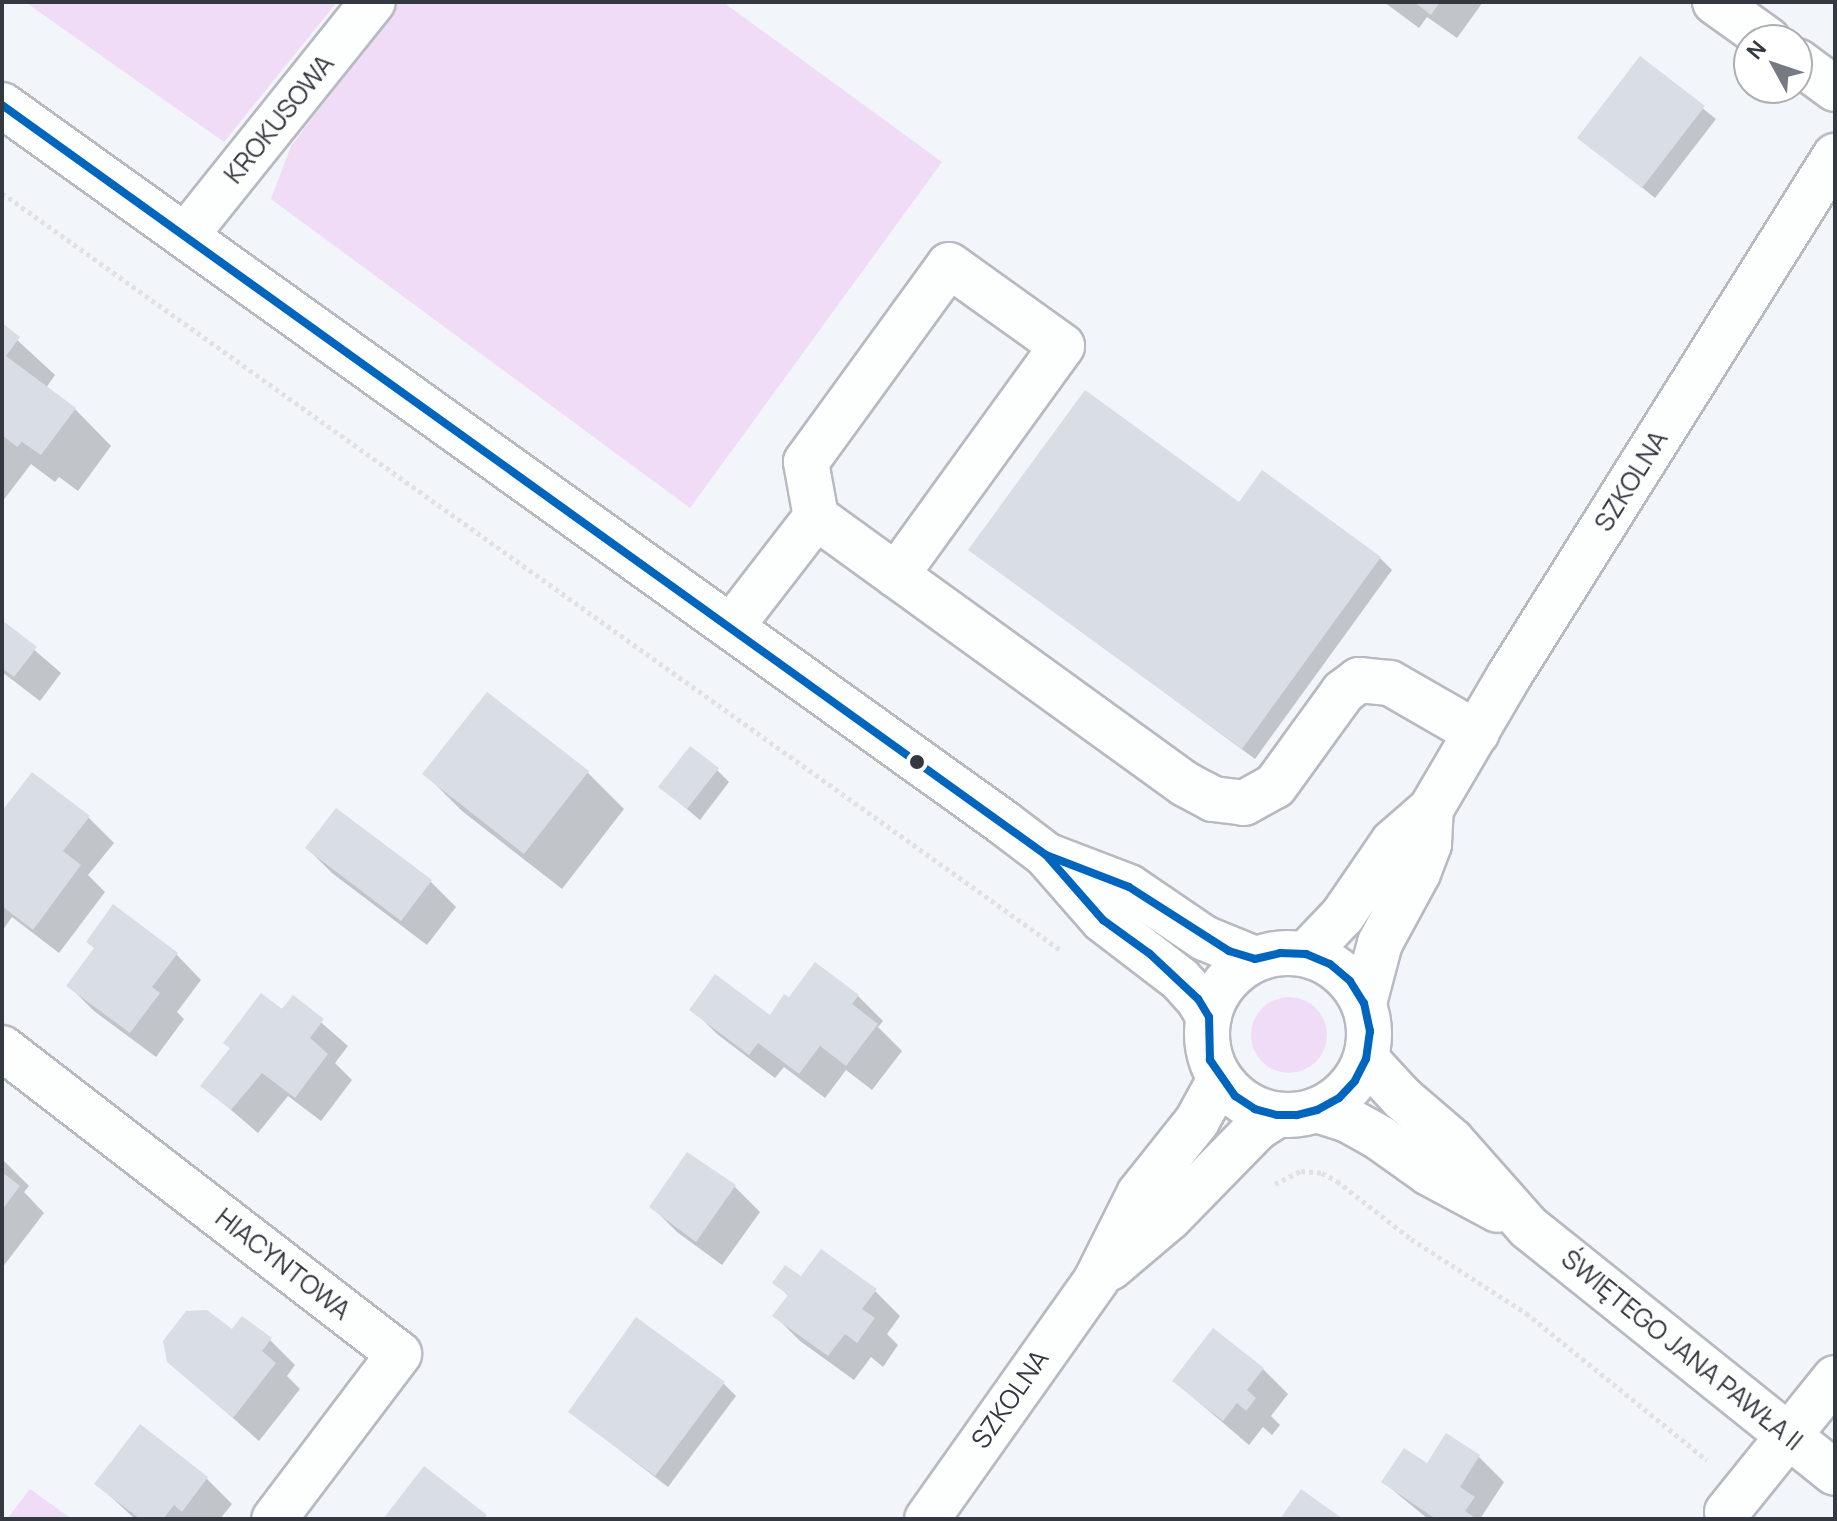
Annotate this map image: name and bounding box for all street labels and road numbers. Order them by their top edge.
street label: KROKUSOWA [218,48,340,190]
street label: SZKOLNA [1588,425,1674,537]
street label: HIACYNTOWA [209,1202,357,1326]
street label: ŚWIĘTEGO JANA PAWŁA II [1555,1243,1809,1457]
street label: SZKOLNA [965,1344,1055,1454]

